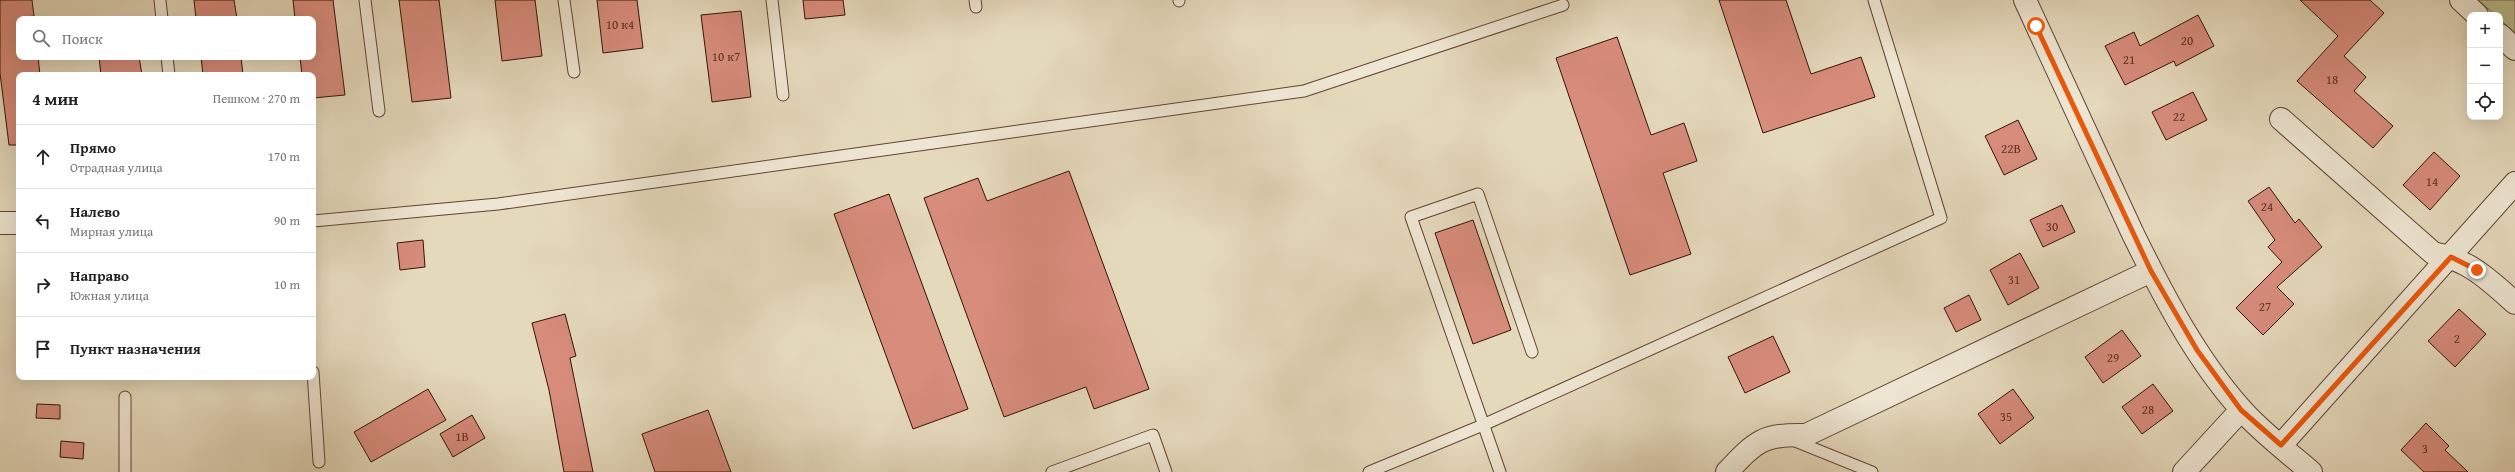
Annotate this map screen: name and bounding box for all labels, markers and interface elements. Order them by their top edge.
map controls [2467,12,2503,120]
button: + [2467,12,2503,48]
house number: 10 к4 [606,15,634,34]
search box [16,16,316,60]
route start [2027,17,2045,35]
icon: search [30,27,52,49]
text: Поиск [62,28,103,49]
house number: 20 [2181,31,2193,50]
house number: 10 к7 [712,47,740,66]
button: − [2467,48,2503,84]
house number: 21 [2123,50,2135,69]
house number: 18 [2326,70,2338,89]
button: locate [2467,84,2503,120]
text: 4 мин [32,86,78,111]
text: Пешком · 270 m [213,89,300,108]
house number: 22 [2173,107,2185,126]
text: Прямо [70,137,116,158]
house number: 22В [2001,139,2021,158]
icon: ahead [32,146,54,168]
text: 170 m [268,147,300,166]
text: Отрадная улица [70,158,163,177]
house number: 14 [2426,172,2438,191]
house number: 24 [2261,197,2273,216]
text: Налево [70,201,120,222]
icon: left [32,210,54,232]
text: 90 m [274,211,300,230]
house number: 30 [2046,217,2058,236]
text: Мирная улица [70,222,153,241]
route end [2468,261,2486,279]
text: Направо [70,265,129,286]
house number: 31 [2008,270,2020,289]
icon: right [32,274,54,296]
text: 10 m [274,275,300,294]
text: Южная улица [70,286,149,305]
house number: 27 [2259,297,2271,316]
house number: 2 [2454,329,2460,348]
icon: arrive [32,338,54,360]
text: Пункт назначения [70,338,201,359]
house number: 29 [2107,348,2119,367]
house number: 28 [2142,400,2154,419]
house number: 35 [2000,407,2012,426]
house number: 1В [455,427,469,446]
house number: 3 [2422,439,2428,458]

